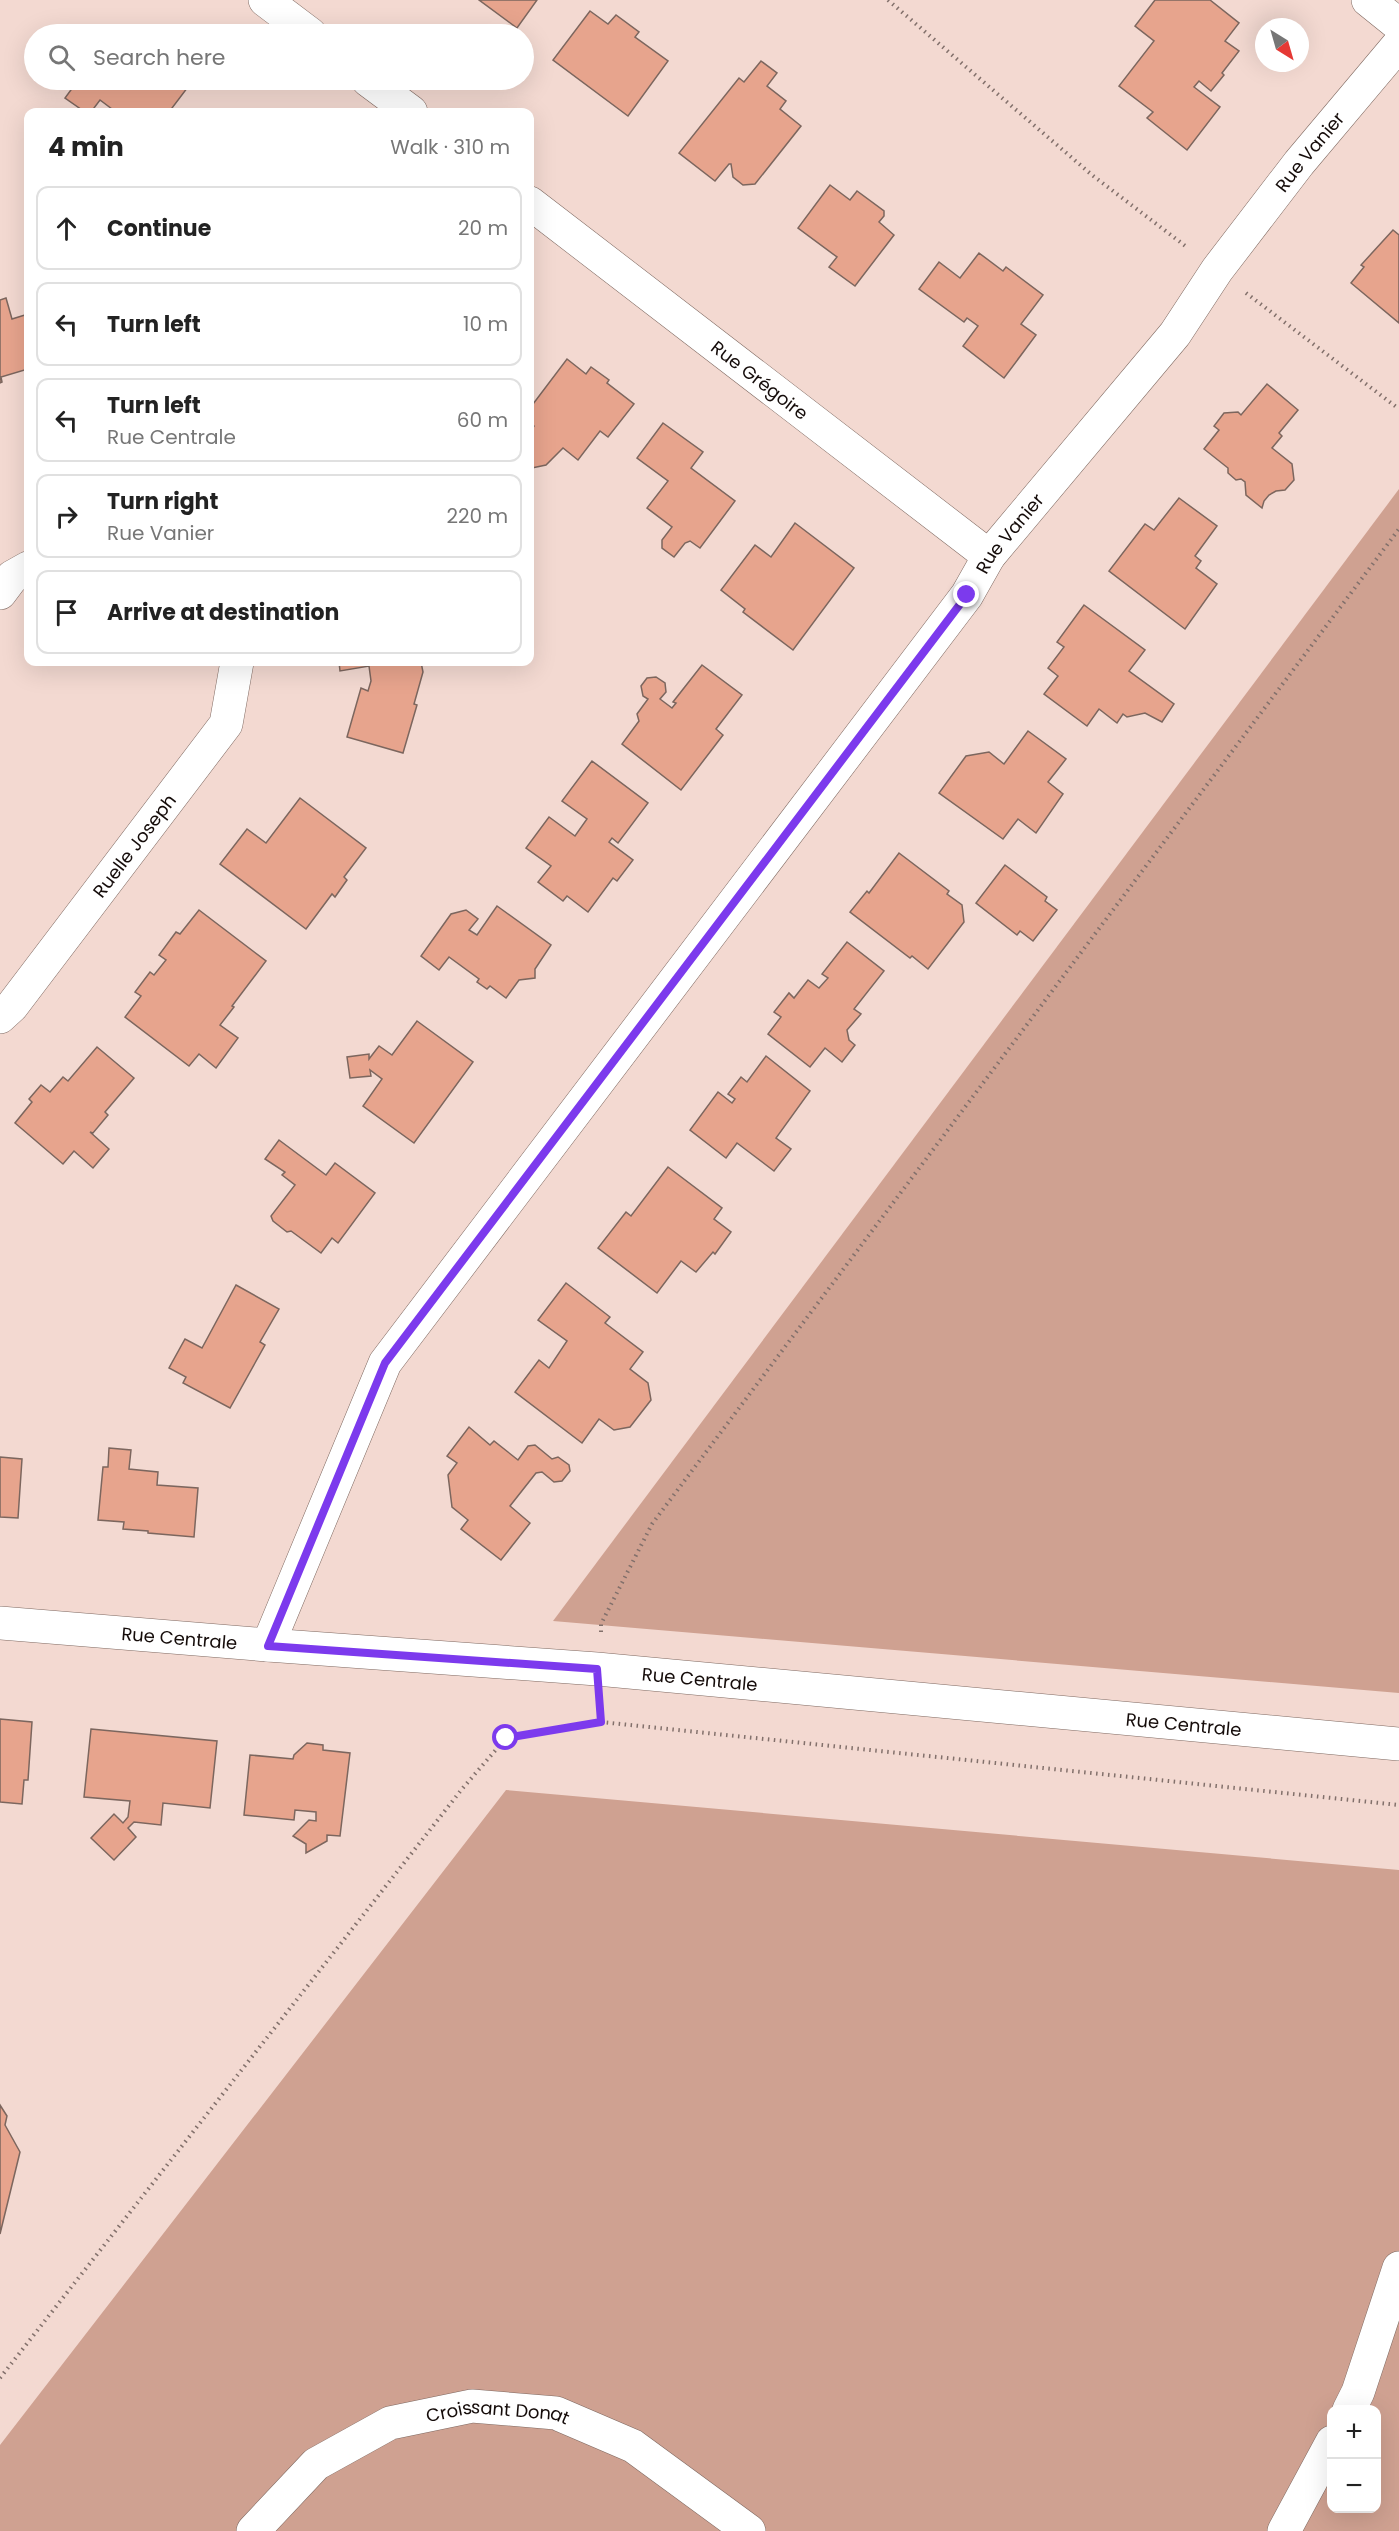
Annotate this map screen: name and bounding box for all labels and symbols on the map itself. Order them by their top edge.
north arrow [1255,18,1309,72]
street label: Rue Vanier [1269,106,1350,197]
street label: Rue Grégoire [706,334,814,425]
street label: Rue Vanier [969,487,1049,578]
route end [953,581,979,607]
street label: Ruelle Joseph [87,788,181,902]
street label: Rue Centrale [120,1621,238,1655]
street label: Rue Centrale [641,1661,759,1696]
street label: Rue Centrale [1125,1706,1243,1742]
route start [492,1724,518,1750]
street label: Croissant Donat [424,2393,574,2430]

